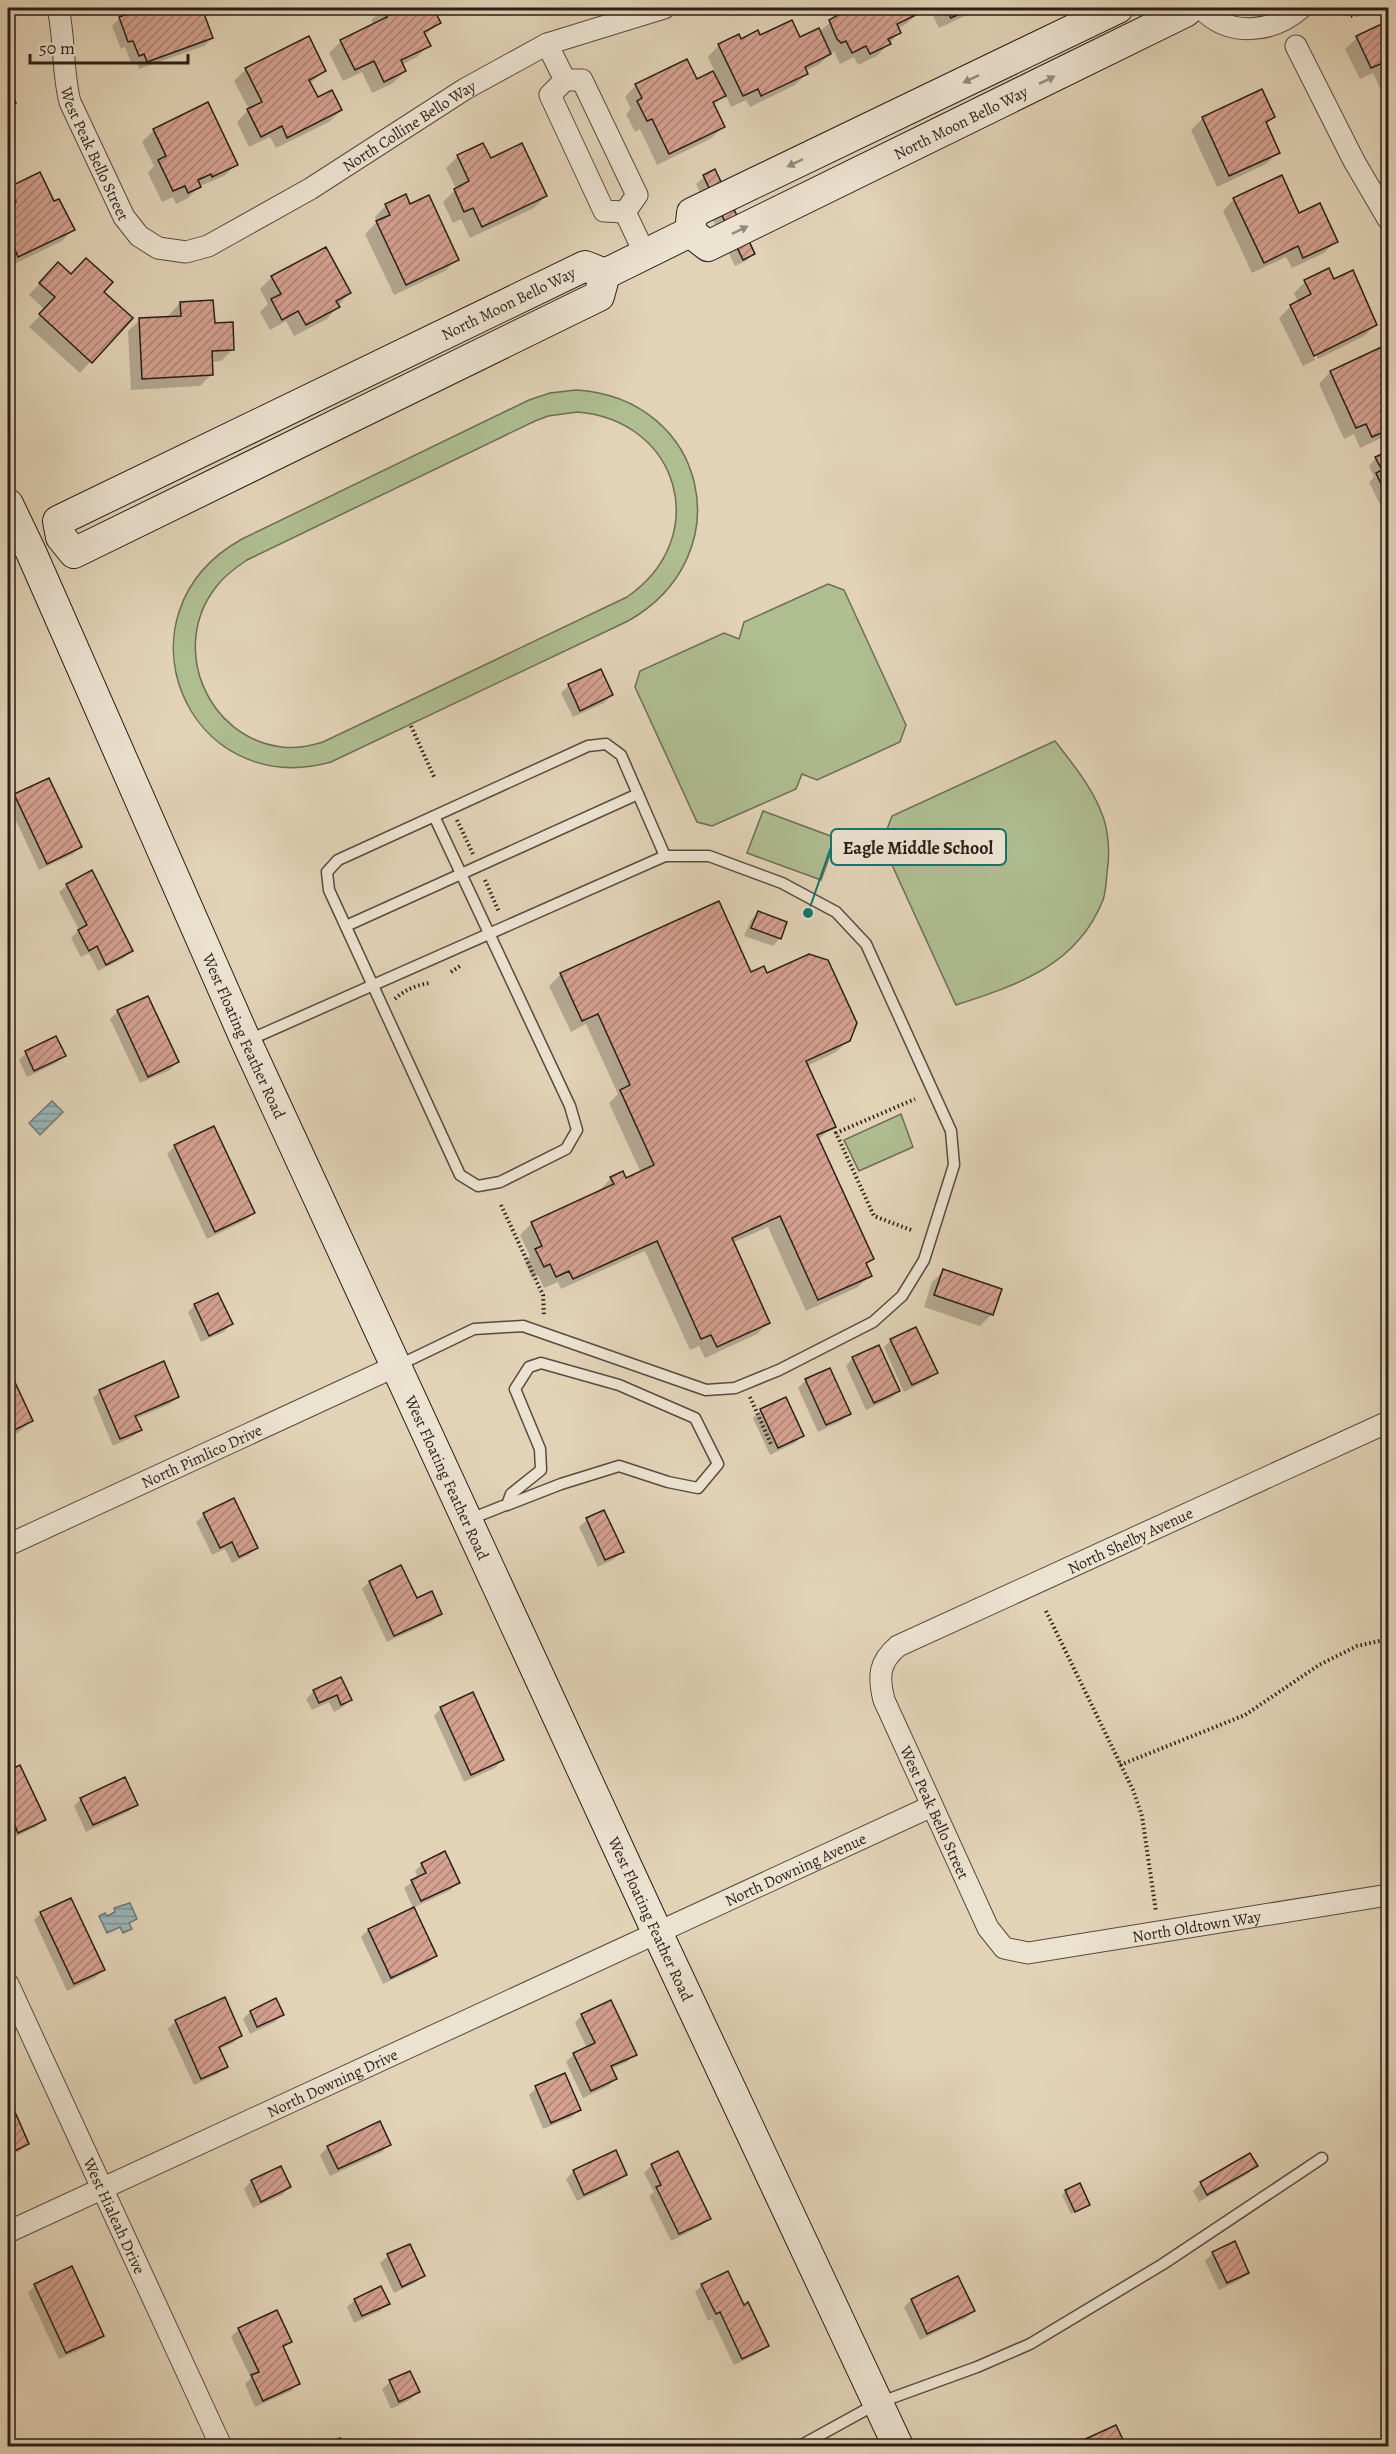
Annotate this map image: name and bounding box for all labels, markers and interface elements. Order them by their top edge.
scale bar [30,27,188,65]
text: 50 m [39,36,75,60]
one-way arrow [963,74,980,83]
street label: North Colline Bello Way [338,75,481,177]
one-way arrow [1039,75,1056,84]
street label: North Moon Bello Way [890,80,1032,165]
street label: West Peak Bello Street [55,84,134,224]
one-way arrow [787,159,804,168]
one-way arrow [732,225,749,234]
street label: North Moon Bello Way [438,261,580,346]
callout: Eagle Middle School [831,829,1006,865]
text: Eagle Middle School [843,836,994,860]
street label: West Floating Feather Road [196,949,290,1123]
street label: West Floating Feather Road [399,1391,494,1564]
street label: North Pimlico Drive [138,1419,266,1494]
street label: North Shelby Avenue [1064,1502,1197,1580]
street label: West Peak Bello Street [894,1741,974,1883]
street label: North Downing Avenue [721,1828,870,1912]
street label: West Floating Feather Road [602,1832,698,2005]
street label: North Oldtown Way [1131,1906,1263,1948]
street label: North Downing Drive [264,2044,402,2123]
street label: West Hialeah Drive [77,2153,150,2278]

